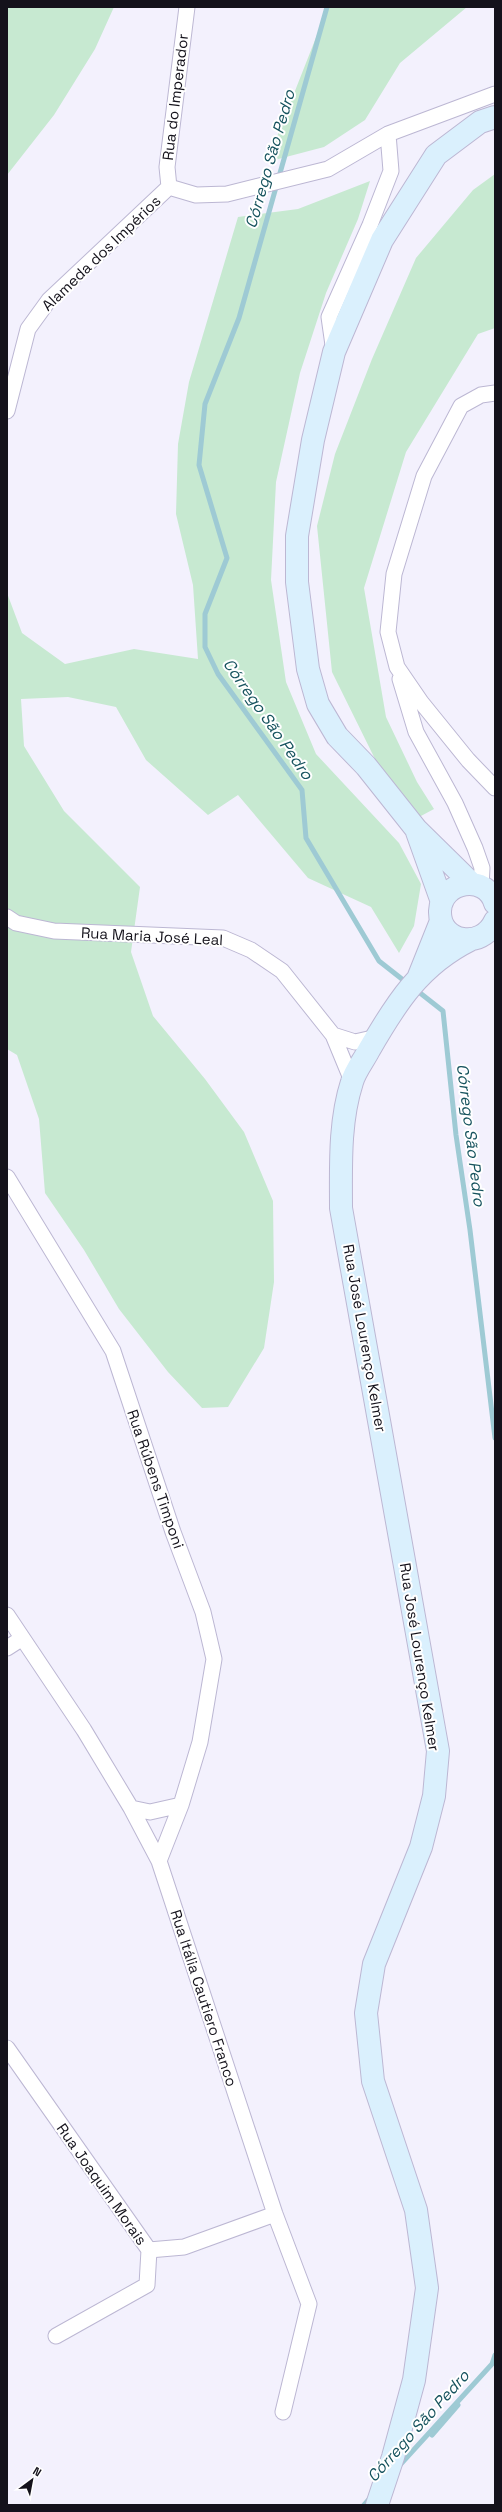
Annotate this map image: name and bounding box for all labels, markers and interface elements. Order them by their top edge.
street label: Rua do Imperador [158,32,192,161]
water label: Córrego São Pedro [240,86,300,231]
street label: Alameda dos Impérios [38,191,164,315]
water label: Córrego São Pedro [218,654,318,785]
street label: Rua Maria José Leal [80,923,224,949]
water label: Córrego São Pedro [452,1063,490,1208]
street label: Rua José Lourenço Kelmer [339,1243,391,1434]
street label: Rua Rúbens Timponi [123,1407,189,1551]
street label: Rua José Lourenço Kelmer [396,1561,444,1753]
street label: Rua Itália Cautiero Franco [166,1907,242,2089]
street label: Rua Joaquim Morais [53,2119,151,2249]
water label: Córrego São Pedro [362,2365,474,2486]
north arrow [12,2460,52,2500]
text: N [30,2464,44,2479]

